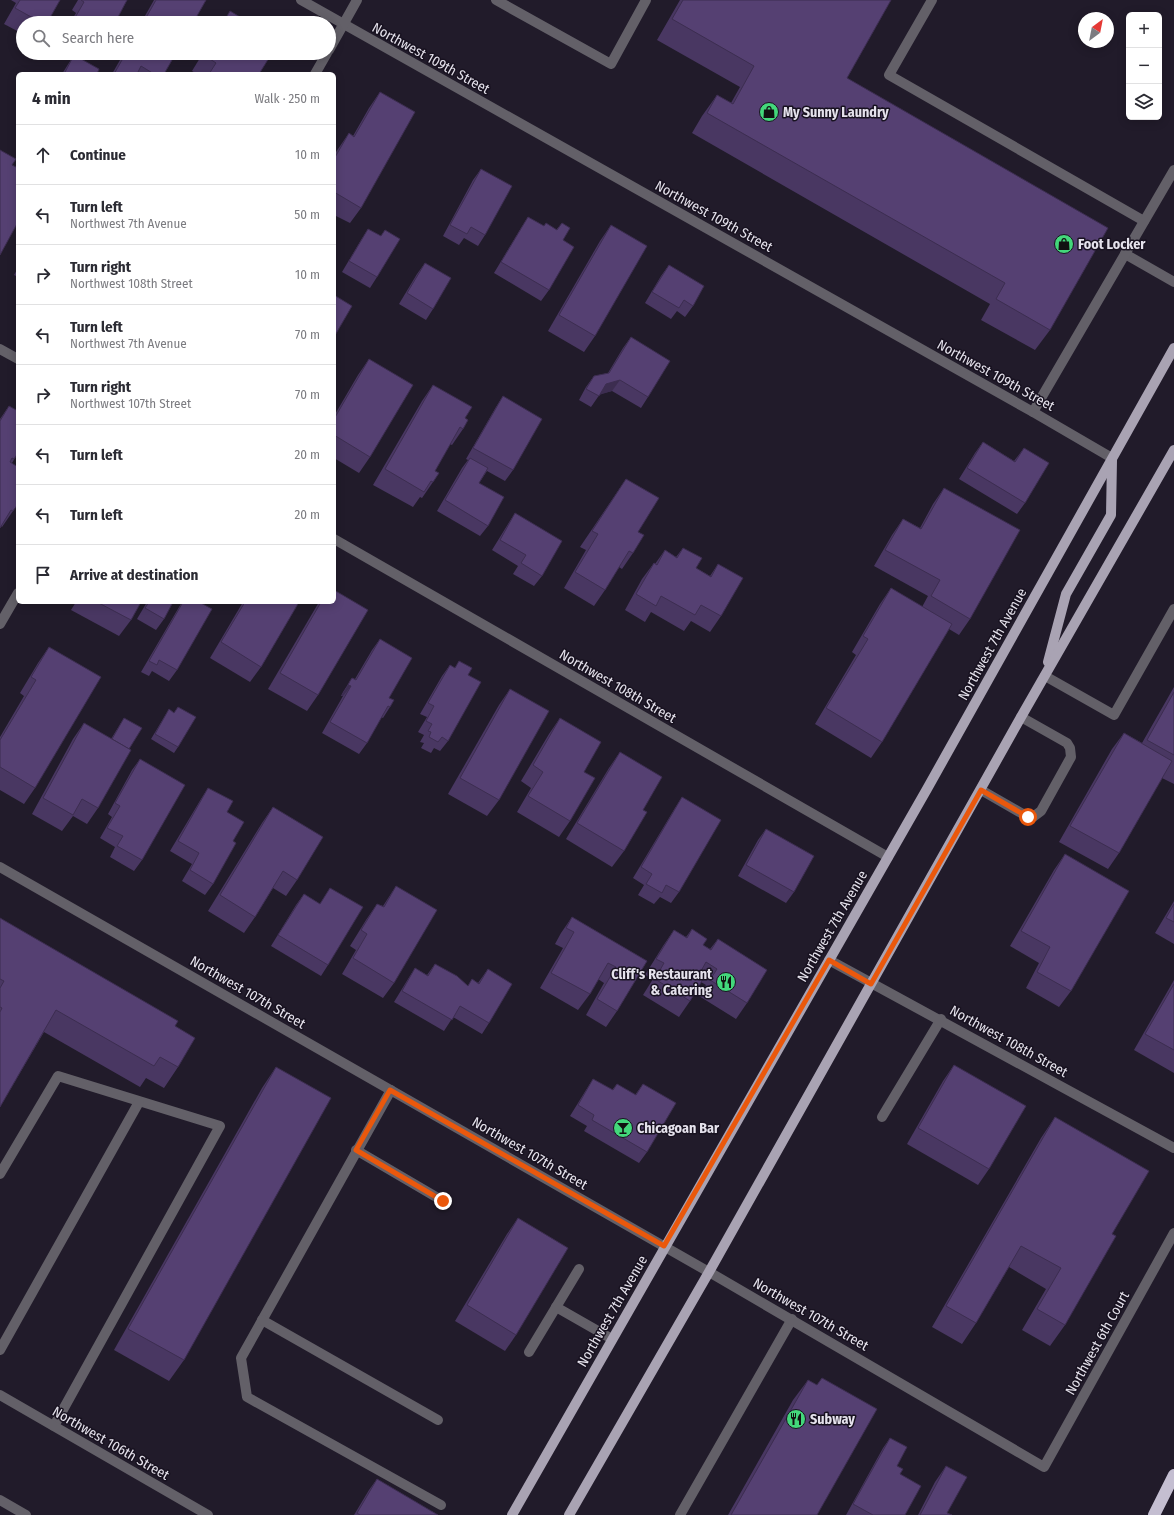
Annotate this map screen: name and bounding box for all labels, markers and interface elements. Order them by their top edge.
north arrow [1078,12,1114,48]
map controls [1126,12,1162,120]
button: + [1126,12,1162,48]
search box [16,16,336,60]
street label: Northwest 109th Street [369,19,493,98]
icon: search [30,27,52,49]
text: Search here [62,29,134,47]
button: − [1126,48,1162,84]
button: layers [1126,84,1162,120]
text: 4 min [32,88,71,109]
text: Walk · 250 m [255,91,320,106]
shop icon: My Sunny Laundry [758,101,780,123]
place label: My Sunny Laundry [783,104,889,121]
icon: ahead [32,144,54,166]
text: Continue [70,146,126,164]
text: 10 m [295,147,320,162]
street label: Northwest 109th Street [652,177,776,256]
text: Turn left [70,198,123,216]
icon: left [32,204,54,226]
text: 50 m [294,207,320,222]
text: Northwest 7th Avenue [70,216,187,231]
shop icon: Foot Locker [1053,233,1075,255]
place label: Foot Locker [1078,236,1146,253]
text: Turn right [70,258,131,276]
icon: right [32,264,54,286]
text: 10 m [295,267,320,282]
text: Northwest 108th Street [70,276,193,291]
text: Turn left [70,318,123,336]
icon: left [32,324,54,346]
text: 70 m [295,327,320,342]
text: Northwest 7th Avenue [70,336,187,351]
street label: Northwest 109th Street [934,336,1058,415]
text: Turn right [70,378,131,396]
icon: right [32,384,54,406]
text: 70 m [295,387,320,402]
text: Northwest 107th Street [70,396,191,411]
icon: left [32,444,54,466]
text: Turn left [70,446,123,464]
text: 20 m [294,447,320,462]
icon: left [32,504,54,526]
text: Turn left [70,506,123,524]
text: 20 m [294,507,320,522]
icon: arrive [32,564,54,586]
text: Arrive at destination [70,566,198,584]
street label: Northwest 7th Avenue [955,585,1030,703]
street label: Northwest 108th Street [556,646,680,727]
route start [1019,808,1037,826]
street label: Northwest 7th Avenue [794,868,871,985]
street label: Northwest 107th Street [187,952,309,1033]
place label: Cliff's Restaurant & Catering [611,966,713,999]
restaurant icon: Cliff's Restaurant & Catering [715,971,737,993]
street label: Northwest 108th Street [947,1002,1071,1081]
street label: Northwest 107th Street [469,1113,591,1194]
bar icon: Chicagoan Bar [612,1117,634,1139]
place label: Chicagoan Bar [637,1120,720,1137]
route end [434,1192,452,1210]
street label: Northwest 7th Avenue [574,1253,651,1370]
street label: Northwest 107th Street [750,1274,872,1355]
street label: Northwest 6th Court [1062,1288,1133,1398]
street label: Northwest 106th Street [49,1403,173,1484]
restaurant icon: Subway [785,1408,807,1430]
place label: Subway [810,1411,855,1428]

